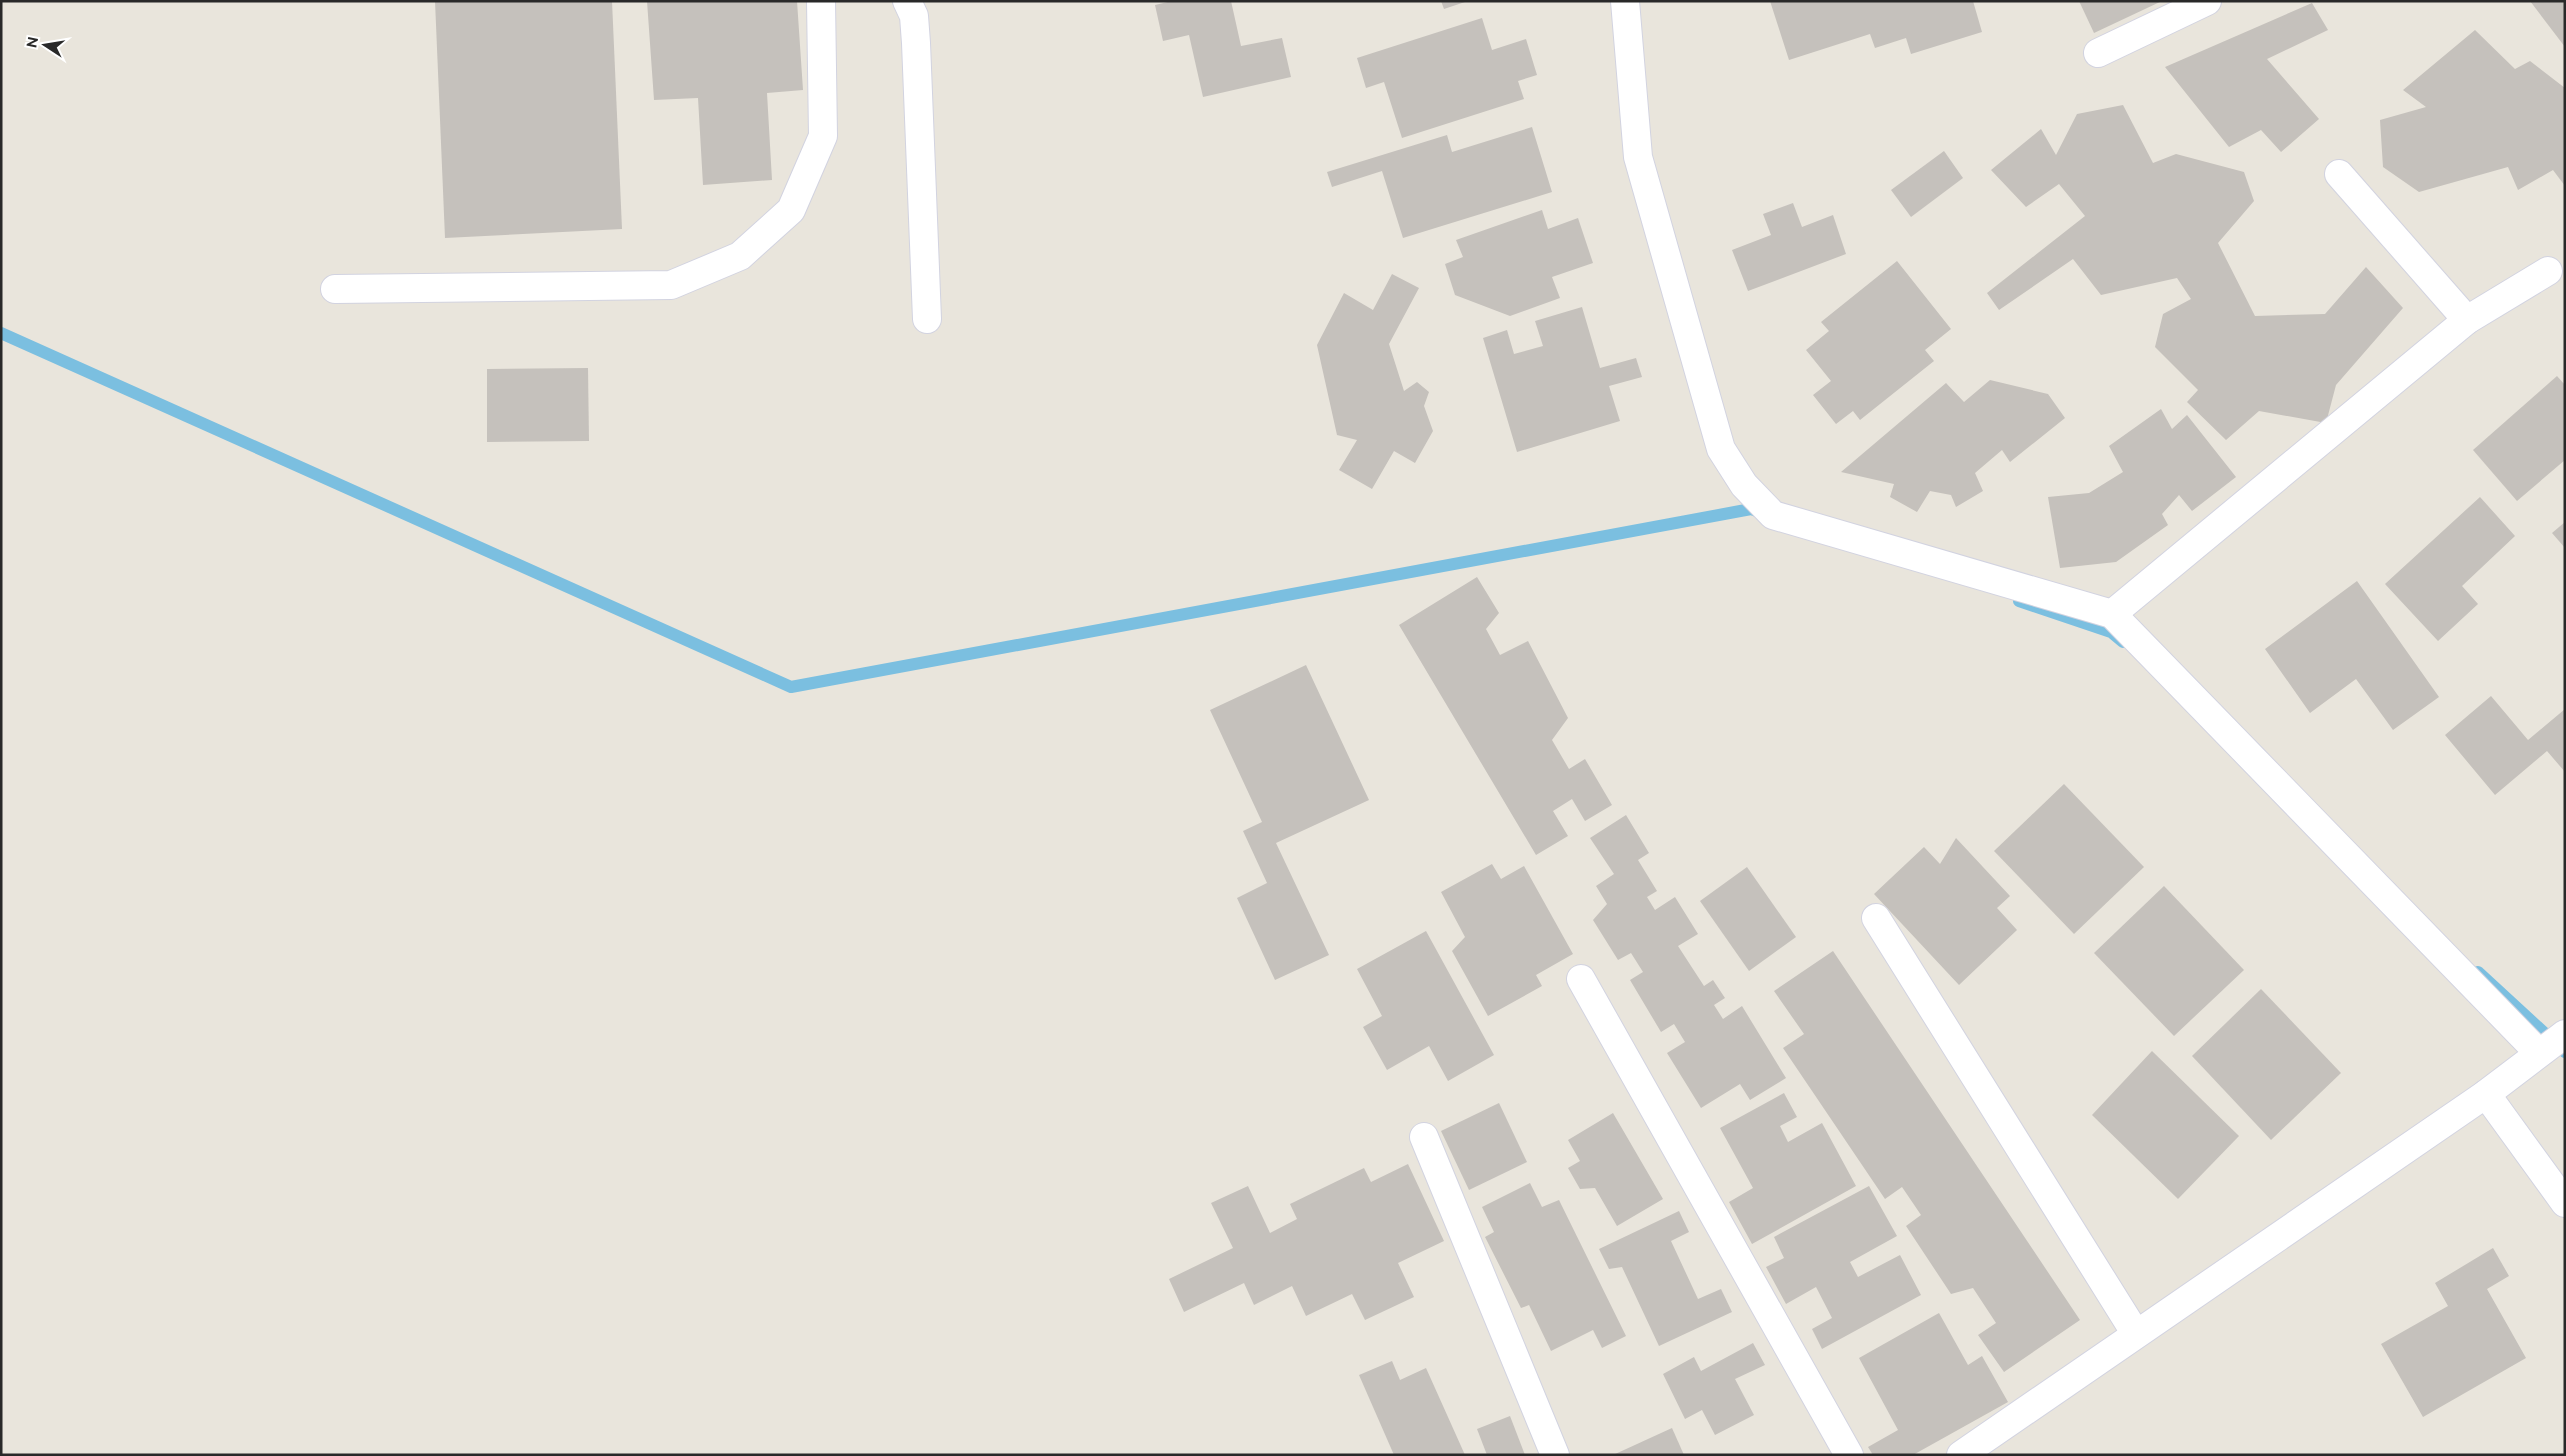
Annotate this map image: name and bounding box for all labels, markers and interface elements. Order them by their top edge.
north arrow [20,20,70,70]
text: N [23,35,41,49]

